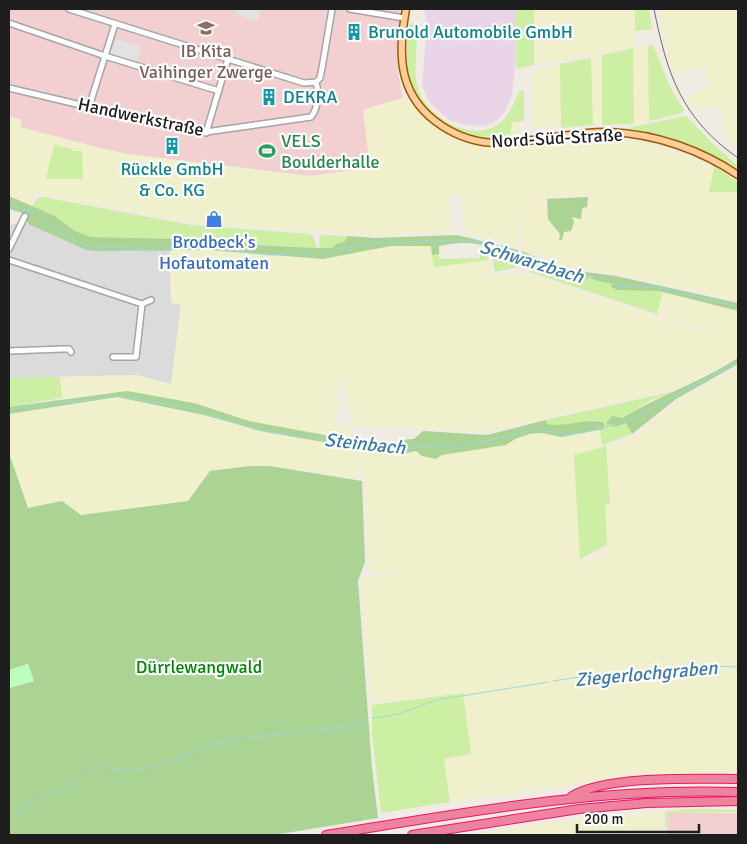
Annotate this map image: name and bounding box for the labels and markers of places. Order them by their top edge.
school or university icon: IB Kita Vaihinger Zwerge [196,18,216,38]
place label: Brunold Automobile GmbH [368,21,573,43]
building icon: Brunold Automobile GmbH [344,22,364,42]
place label: IB Kita Vaihinger Zwerge [139,40,273,83]
place label: DEKRA [283,86,337,108]
building icon: DEKRA [259,87,279,107]
place label: VELS Boulderhalle [281,130,380,173]
building icon: Rückle GmbH & Co. KG [162,136,182,156]
sports icon: VELS Boulderhalle [257,141,277,161]
place label: Rückle GmbH & Co. KG [120,158,224,201]
shop icon: Brodbeck's Hofautomaten [204,209,224,229]
place label: Brodbeck's Hofautomaten [159,231,269,274]

